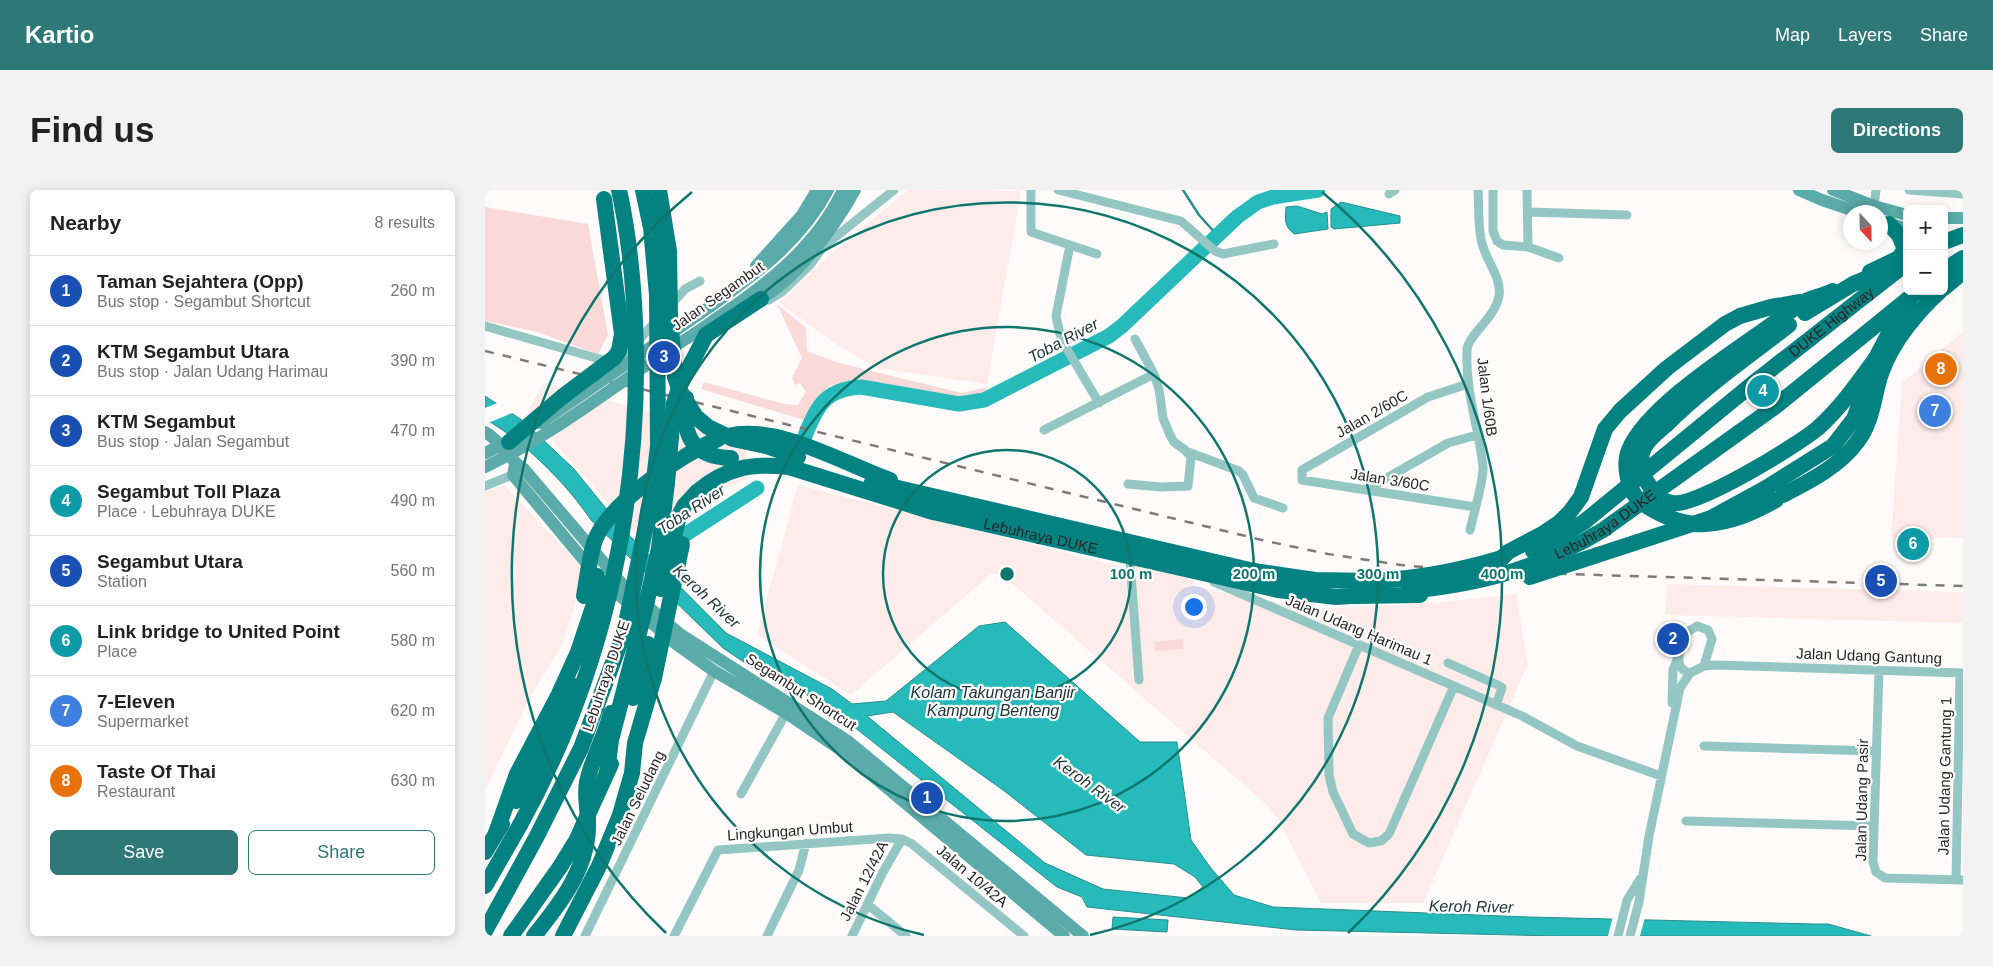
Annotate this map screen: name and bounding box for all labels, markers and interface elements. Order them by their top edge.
text: Kartio [25,21,94,48]
text: Map [1775,25,1810,45]
text: Layers [1838,25,1892,45]
text: Share [1920,25,1968,45]
button: Directions [1831,108,1963,153]
text: Find us [30,110,154,149]
north arrow [1843,205,1888,250]
map controls [1903,205,1948,295]
button: + [1903,205,1948,250]
text: Nearby [50,211,121,234]
text: 8 results [375,214,435,231]
button: − [1903,250,1948,295]
street label: Jalan Segambut [668,257,768,334]
text: Taman Sejahtera (Opp) [97,271,304,292]
text: 1 [62,282,70,299]
text: 260 m [391,282,435,299]
street label: DUKE Highway [1785,283,1877,360]
text: Bus stop · Segambut Shortcut [97,293,310,310]
water label: Toba River [1025,315,1102,366]
pin: 3 [648,338,680,376]
text: KTM Segambut Utara [97,341,289,362]
pin: 8 [1925,350,1957,388]
text: 2 [62,352,70,369]
text: 390 m [391,352,435,369]
street label: Jalan 1/60B [1474,357,1501,437]
text: Bus stop · Jalan Udang Harimau [97,363,328,380]
pin: 4 [1747,372,1779,410]
street label: Jalan 2/60C [1333,386,1411,441]
pin: 7 [1919,392,1951,430]
text: KTM Segambut [97,411,235,432]
text: 3 [62,422,70,439]
text: 470 m [391,422,435,439]
text: Bus stop · Jalan Segambut [97,433,289,450]
street label: Jalan 3/60C [1349,465,1431,494]
text: Segambut Toll Plaza [97,481,280,502]
water label: Toba River [654,481,729,537]
street label: Lebuhraya DUKE [1552,486,1659,562]
text: 4 [62,492,70,509]
text: 490 m [391,492,435,509]
text: Place · Lebuhraya DUKE [97,503,276,520]
street label: Lebuhraya DUKE [982,515,1100,557]
pin: 6 [1897,525,1929,563]
text: Segambut Utara [97,551,243,572]
water label: Keroh River [670,561,744,632]
text: 5 [62,562,70,579]
text: 560 m [391,562,435,579]
pin: 5 [1865,562,1897,600]
centre of rings [998,565,1016,583]
text: 100 m [1110,565,1152,582]
text: 200 m [1233,565,1275,582]
text: 300 m [1357,565,1399,582]
text: 400 m [1481,565,1523,582]
text: Station [97,573,147,590]
street label: Jalan Udang Harimau 1 [1283,591,1435,668]
your location [1181,594,1207,620]
street label: Lebuhraya DUKE [578,618,633,734]
pin: 2 [1657,620,1689,658]
text: Link bridge to United Point [97,621,340,642]
text: 6 [62,632,70,649]
text: 580 m [391,632,435,649]
text: Place [97,643,137,660]
street label: Jalan Udang Gantung [1796,644,1942,667]
street label: Segambut Shortcut [743,649,860,734]
water label: Kolam Takungan Banjir Kampung Benteng [911,684,1076,719]
text: 7-Eleven [97,691,175,712]
street label: Jalan Udang Gantung 1 [1935,697,1954,855]
text: 7 [62,702,70,719]
text: 620 m [391,702,435,719]
text: Supermarket [97,713,189,730]
street label: Jalan Udang Pasir [1852,739,1871,861]
street label: Jalan Seludang [607,748,668,848]
water label: Keroh River [1051,753,1129,817]
text: Taste Of Thai [97,761,216,782]
text: 8 [62,772,70,789]
text: 630 m [391,772,435,789]
pin: 1 [911,779,943,817]
text: Restaurant [97,783,175,800]
street label: Lingkungan Umbut [727,818,854,843]
button: Save [50,830,238,875]
button: Share [248,830,435,875]
street label: Jalan 12/42A [836,838,891,924]
street label: Jalan 10/42A [933,841,1011,910]
water label: Keroh River [1429,897,1514,916]

